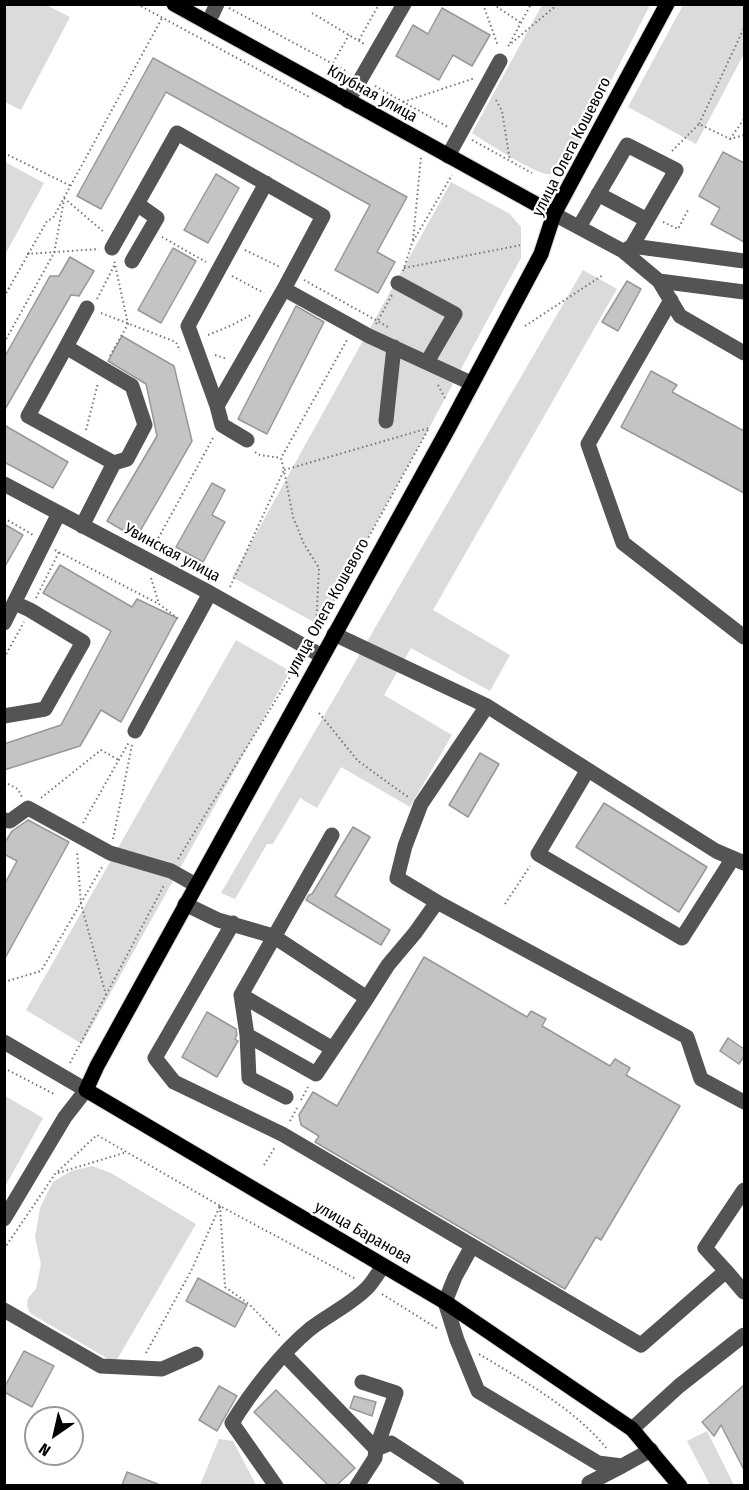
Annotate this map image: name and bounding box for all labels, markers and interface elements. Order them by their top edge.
street label: Клубная улица [323,61,421,127]
street label: улица Олега Кошевого [529,74,615,220]
street label: Увинская улица [121,520,223,586]
street label: улица Олега Кошевого [282,535,374,679]
street label: улица Баранова [311,1197,415,1269]
north arrow [24,1406,84,1466]
text: N [35,1439,54,1460]

